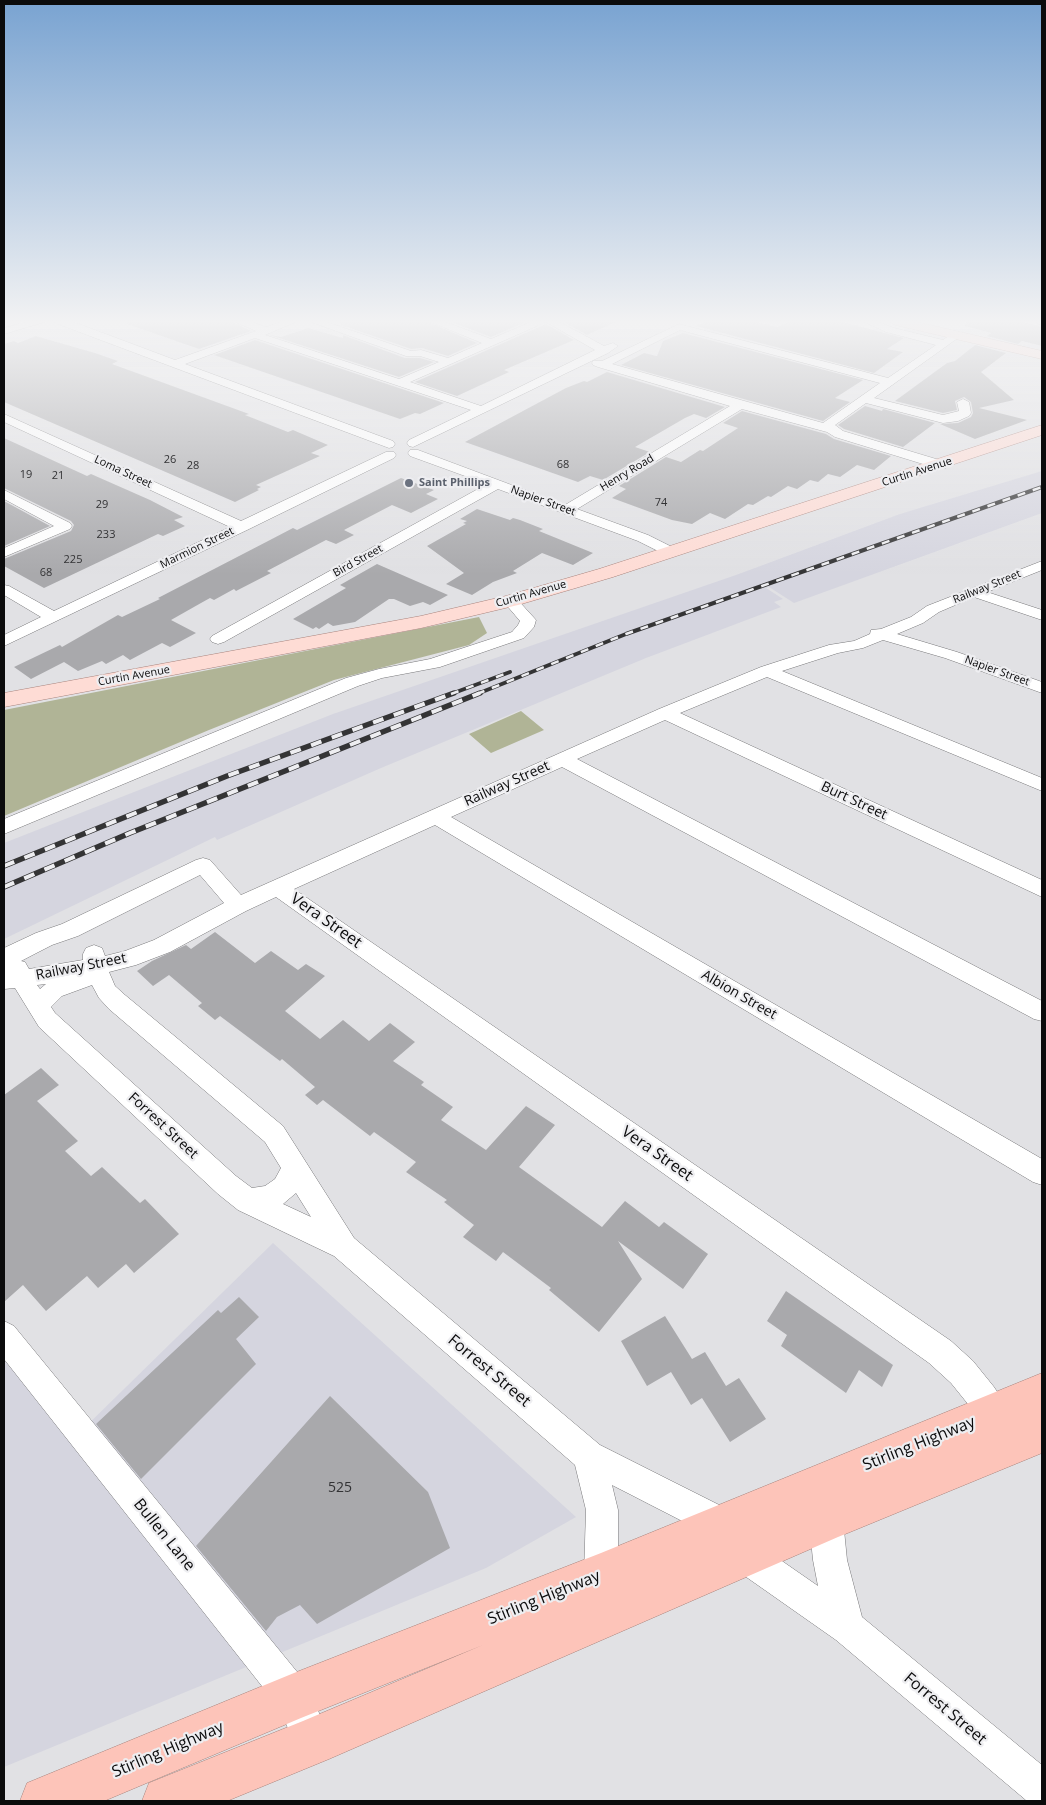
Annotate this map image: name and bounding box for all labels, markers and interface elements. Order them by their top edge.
street label: Henry Road [598,452,656,494]
street label: Loma Street [92,453,154,491]
house number: 26 [164,453,176,467]
street label: Curtin Avenue [880,454,954,490]
house number: 68 [557,458,569,472]
house number: 28 [187,459,199,473]
house number: 19 [20,468,32,482]
house number: 21 [52,469,64,483]
place label: Saint Phillips [419,476,490,490]
marker: Saint Phillips [403,477,415,489]
street label: Napier Street [509,483,577,519]
house number: 74 [655,496,667,510]
house number: 29 [96,498,108,512]
street label: Marmion Street [158,524,236,572]
house number: 233 [97,528,115,542]
street label: Bird Street [331,542,385,580]
house number: 225 [64,553,82,567]
house number: 68 [40,566,52,580]
street label: Railway Street [951,567,1023,607]
street label: Curtin Avenue [494,578,568,610]
street label: Napier Street [963,653,1031,689]
street label: Curtin Avenue [97,663,171,689]
street label: Railway Street [462,758,552,810]
street label: Burt Street [818,778,890,824]
street label: Vera Street [287,889,365,953]
street label: Railway Street [34,950,128,984]
street label: Albion Street [698,967,780,1023]
street label: Forrest Street [125,1089,201,1163]
street label: Vera Street [618,1122,696,1186]
street label: Forrest Street [444,1331,534,1411]
street label: Stirling Highway [860,1413,978,1475]
house number: 525 [328,1480,352,1496]
street label: Bullen Lane [129,1495,199,1575]
street label: Stirling Highway [485,1567,603,1629]
street label: Forrest Street [900,1669,990,1749]
street label: Stirling Highway [109,1718,227,1782]

